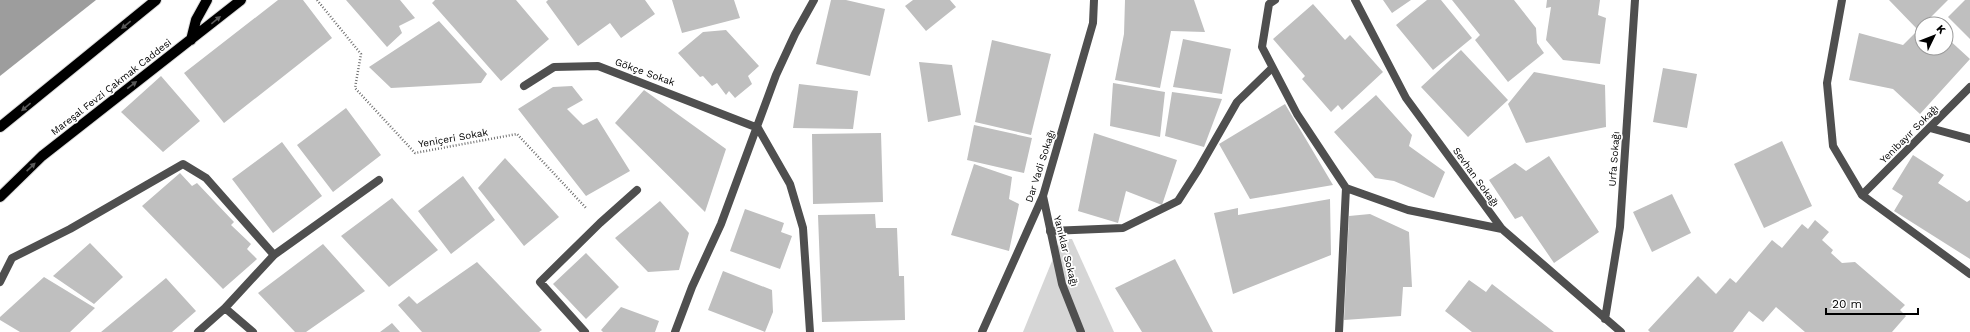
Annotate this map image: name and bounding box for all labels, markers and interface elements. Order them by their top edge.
one-way arrow [210,15,221,24]
north arrow [1914,16,1954,56]
one-way arrow [121,20,132,29]
text: K [1934,22,1949,37]
street label: Mareşal Fevzi Çakmak Caddesi [49,37,173,137]
street label: Gökçe Sokak [614,56,677,88]
one-way arrow [127,80,138,89]
one-way arrow [20,103,31,112]
street label: Yenibayır Sokağı [1878,103,1940,165]
street label: Yeniçeri Sokak [417,126,489,150]
street label: Dar Vadi Sokağı [1023,128,1057,204]
street label: Urfa Sokağı [1607,131,1621,187]
street label: Sevhan Sokağı [1451,145,1501,209]
one-way arrow [26,162,36,171]
street label: Yanıklar Sokağı [1052,214,1080,288]
scale bar [1826,290,1918,316]
text: 20 m [1832,297,1862,311]

